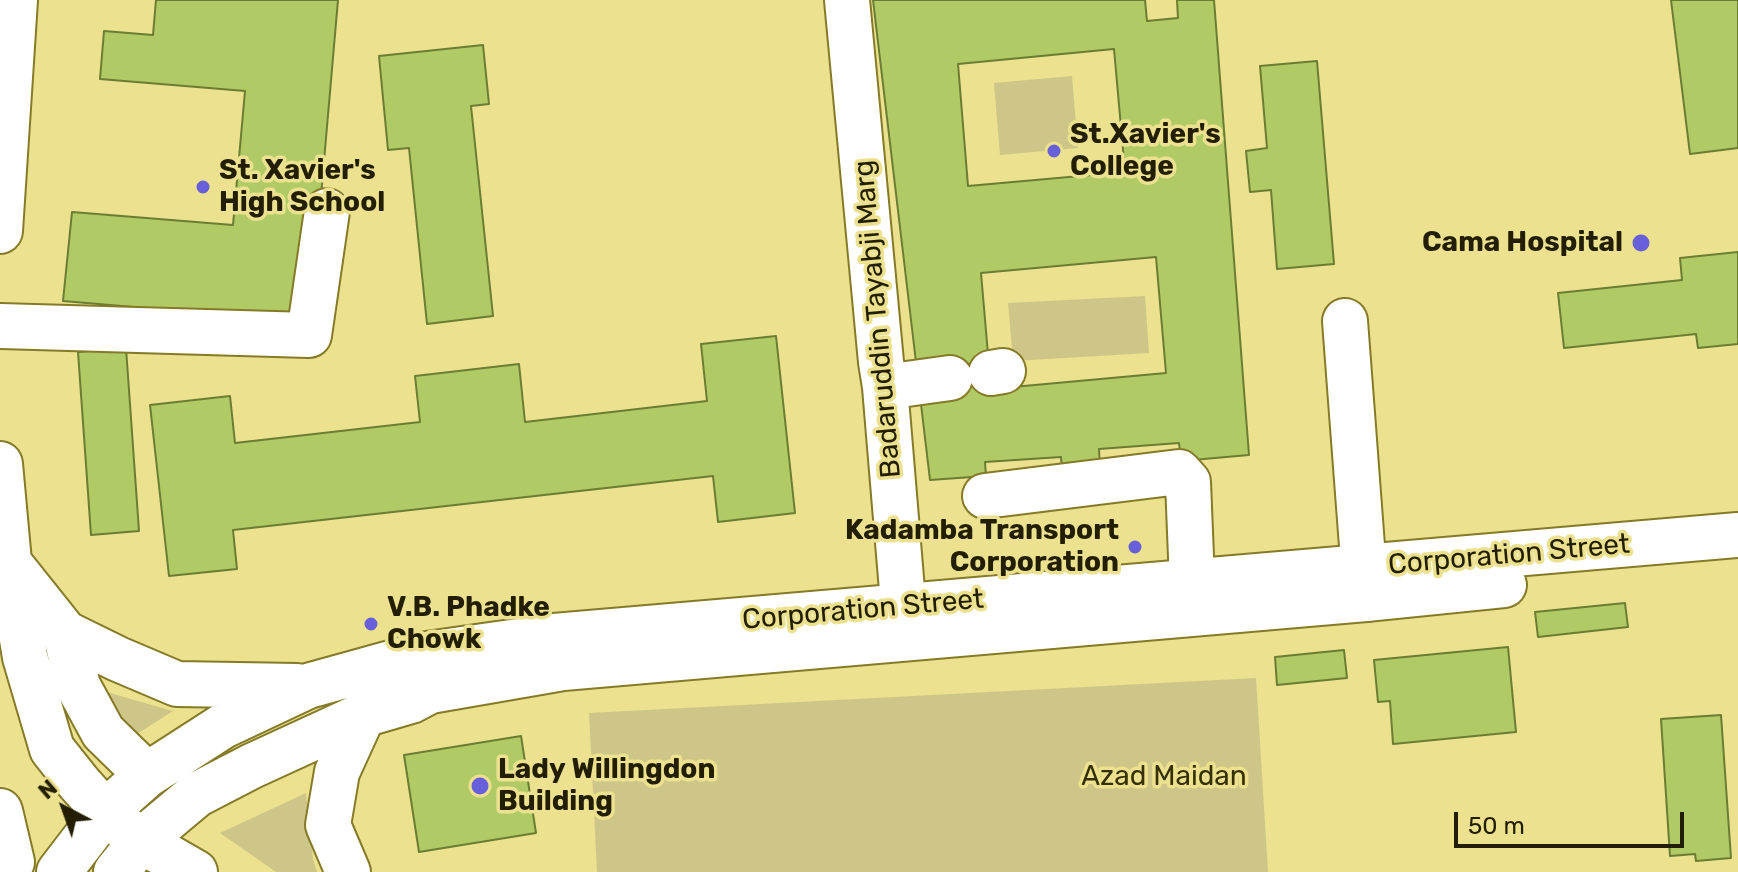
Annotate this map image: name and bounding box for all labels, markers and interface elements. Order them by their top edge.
place label: St.Xavier's College [1070,118,1221,184]
marker: St.Xavier's College [1045,142,1063,160]
place label: St. Xavier's High School [219,154,385,220]
street label: Badaruddin Tayabji Marg [847,159,909,479]
marker: St. Xavier's High School [194,178,212,196]
place label: Cama Hospital [1422,226,1623,260]
marker: Cama Hospital [1630,232,1652,254]
place label: Kadamba Transport Corporation [845,514,1119,580]
street label: Corporation Street [1387,528,1631,582]
marker: Kadamba Transport Corporation [1126,538,1144,556]
street label: Corporation Street [741,583,985,637]
place label: V.B. Phadke Chowk [387,591,550,657]
marker: V.B. Phadke Chowk [362,615,380,633]
place label: Lady Willingdon Building [498,753,715,819]
park label: Azad Maidan [1081,760,1247,794]
north arrow [24,768,104,848]
text: N [33,774,63,805]
marker: Lady Willingdon Building [469,775,491,797]
scale bar [1458,796,1688,846]
text: 50 m [1468,812,1525,840]

